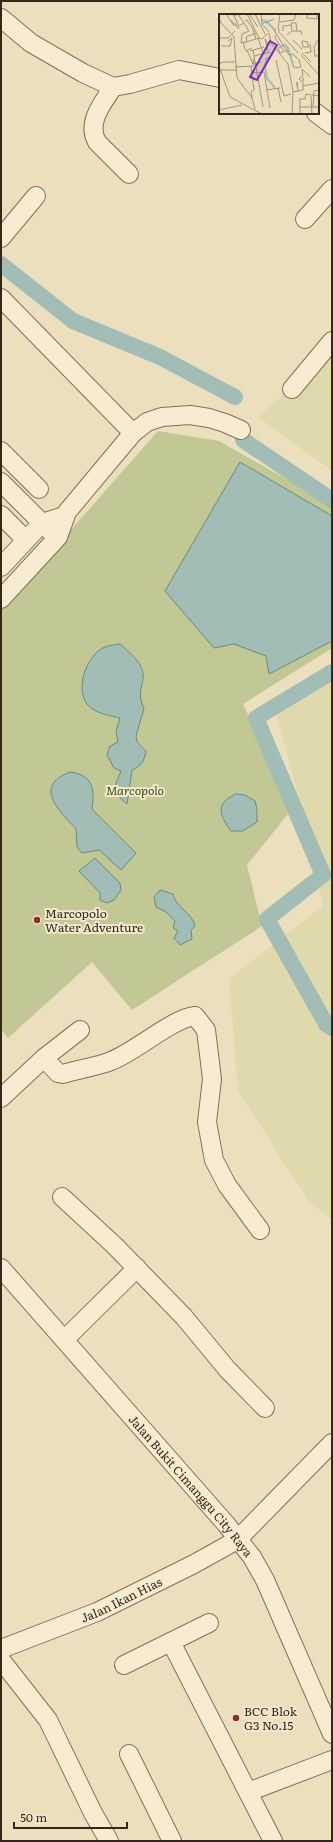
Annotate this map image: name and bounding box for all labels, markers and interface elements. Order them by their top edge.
inset map [219,14,319,114]
park label: Marcopolo [106,781,164,799]
place label: Marcopolo Water Adventure [45,904,143,936]
marker: Marcopolo Water Adventure [32,915,42,925]
street label: Jalan Bukit Cimanggu City Raya [125,1411,258,1561]
street label: Jalan Ikan Hias [78,1572,165,1627]
place label: BCC Blok G3 No.15 [244,1702,298,1734]
marker: BCC Blok G3 No.15 [231,1713,241,1723]
scale bar [14,1804,127,1830]
text: 50 m [20,1808,47,1826]

